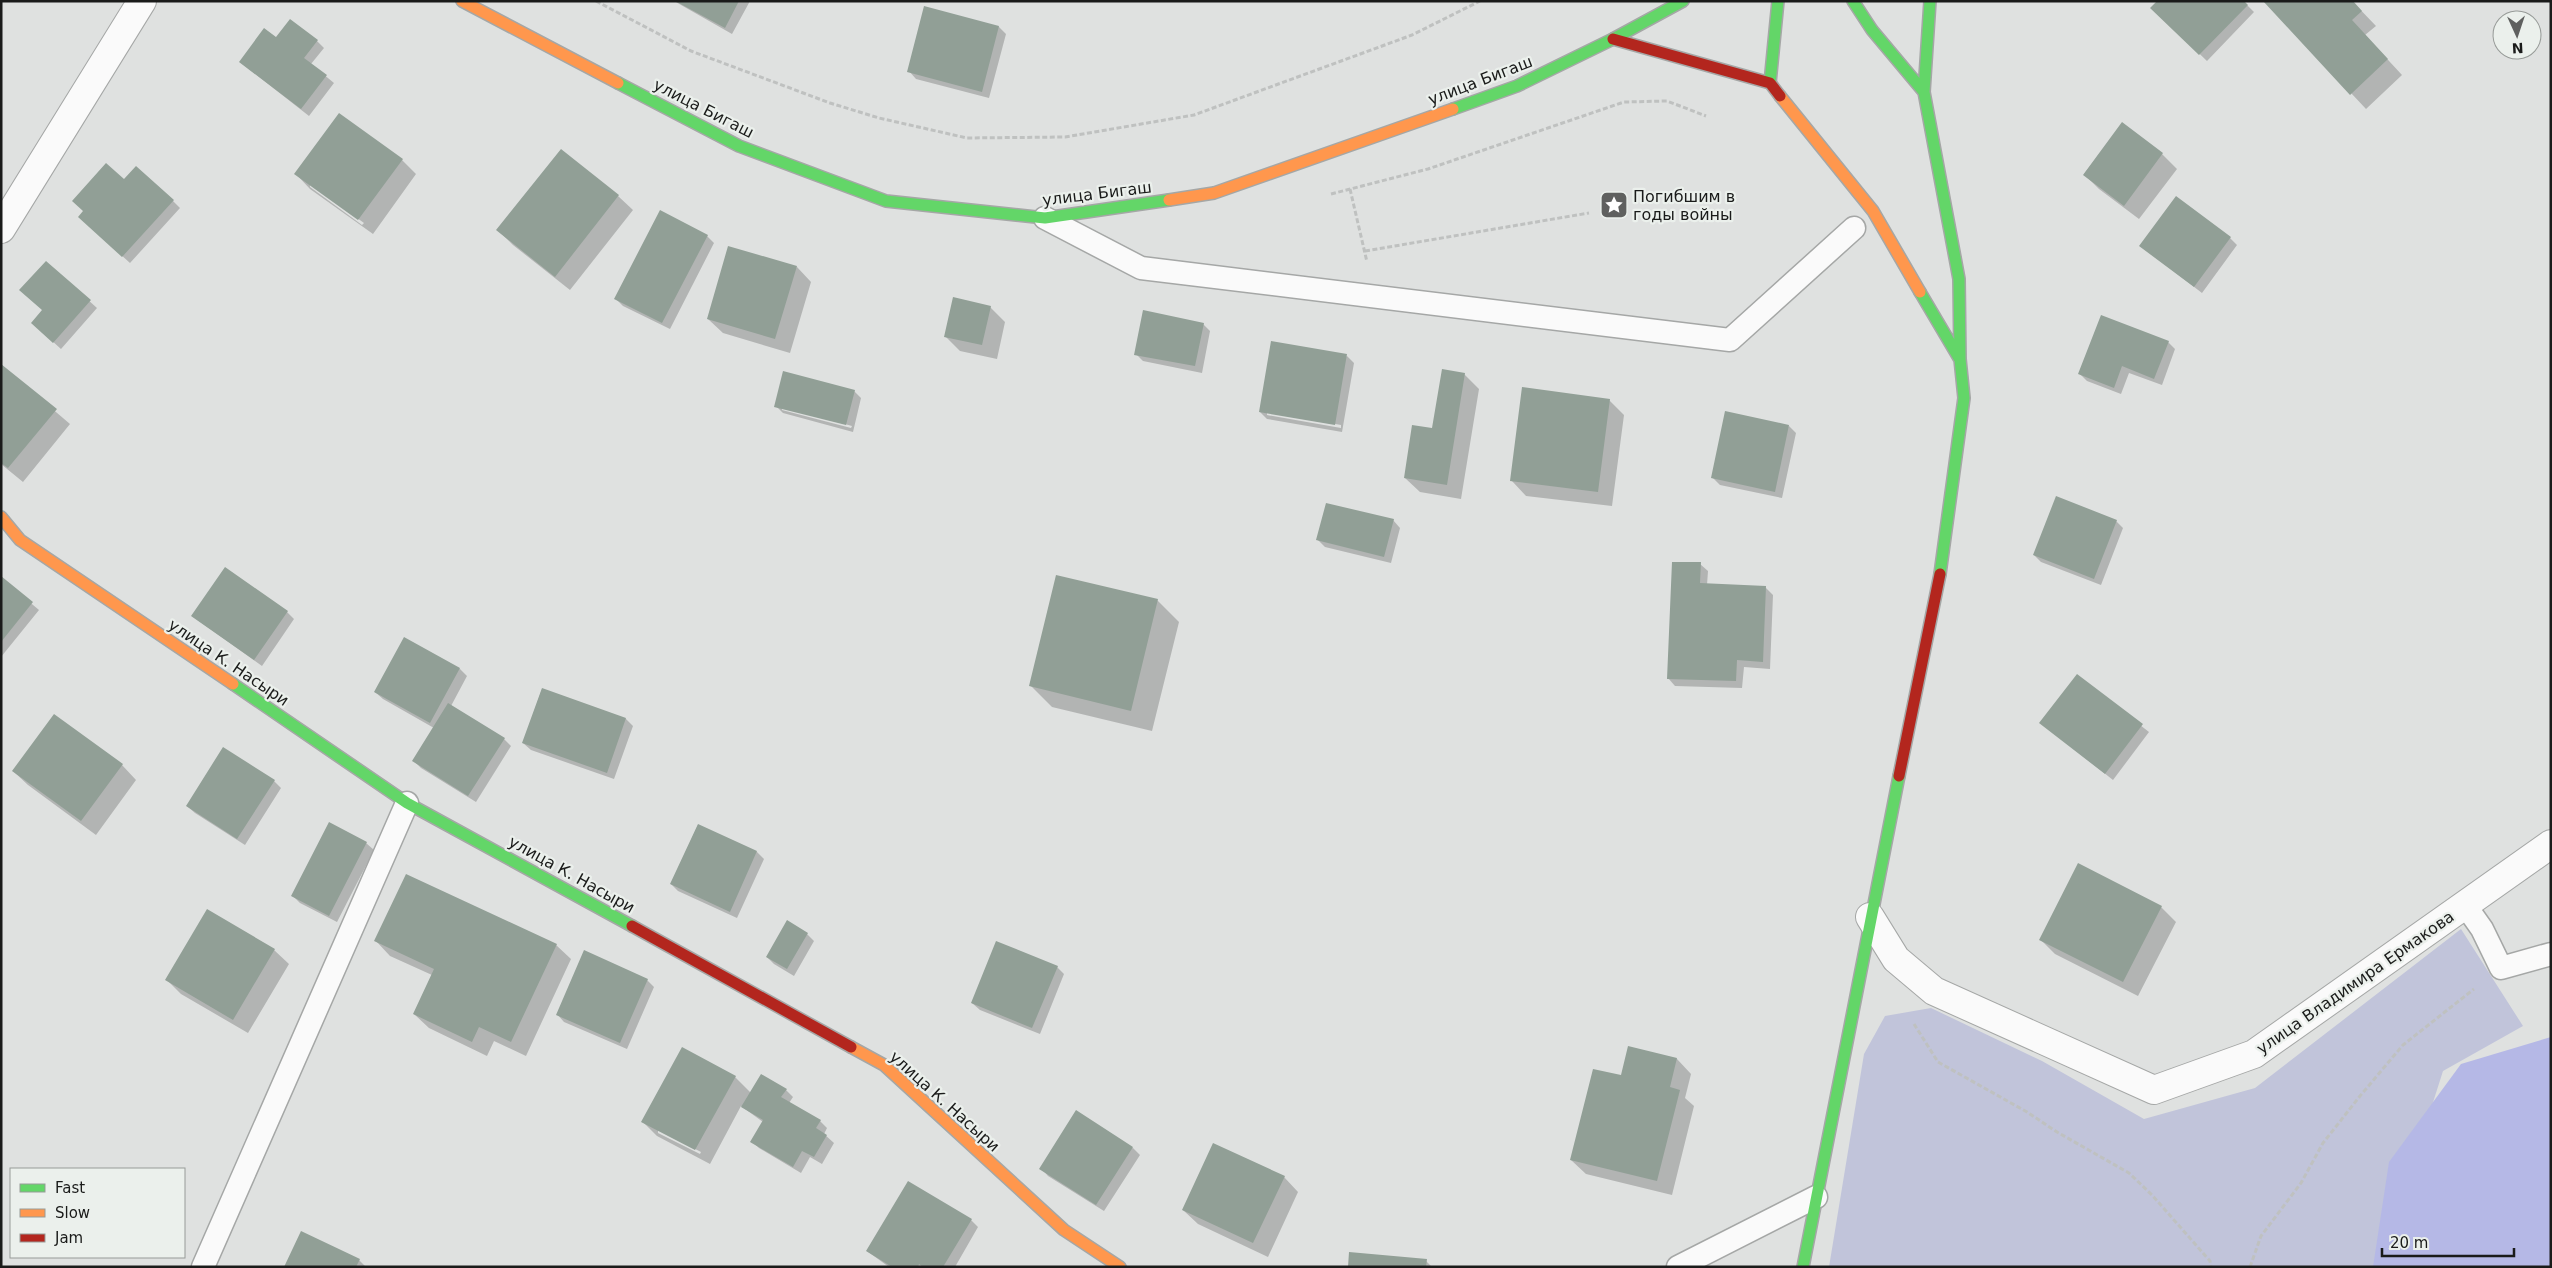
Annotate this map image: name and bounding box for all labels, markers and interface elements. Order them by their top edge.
north arrow [2492,10,2542,60]
text: N [2511,40,2524,56]
street label: улица Бигаш [1425,52,1535,109]
street label: улица Бигаш [650,75,757,142]
street label: улица Бигаш [1041,177,1153,210]
place label: Погибшим в годы войны [1633,187,1735,224]
place icon: Погибшим в годы войны [1599,190,1629,220]
street label: улица К. Насыри [165,615,293,710]
street label: улица К. Насыри [505,832,638,917]
street label: улица Владимира Ермакова [2253,907,2458,1058]
street label: улица К. Насыри [886,1047,1004,1156]
legend [10,1168,185,1258]
text: Fast [55,1179,85,1197]
text: Slow [55,1204,90,1222]
scale bar [2382,1226,2514,1258]
text: Jam [54,1229,83,1247]
text: 20 m [2390,1234,2428,1252]

